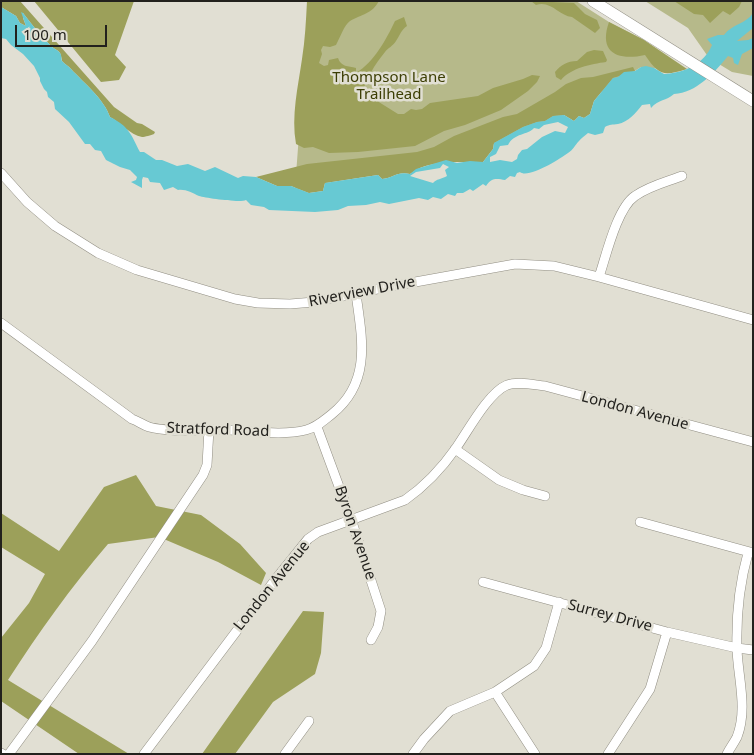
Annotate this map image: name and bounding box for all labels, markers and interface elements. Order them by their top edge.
scale bar [18,15,110,47]
text: 100 m [23,24,67,44]
park label: Thompson Lane Trailhead [332,69,446,104]
street label: Riverview Drive [307,273,417,311]
street label: London Avenue [579,388,691,434]
street label: Stratford Road [166,419,270,441]
street label: Byron Avenue [331,484,379,582]
street label: London Avenue [230,537,314,635]
street label: Surrey Drive [566,596,654,636]

